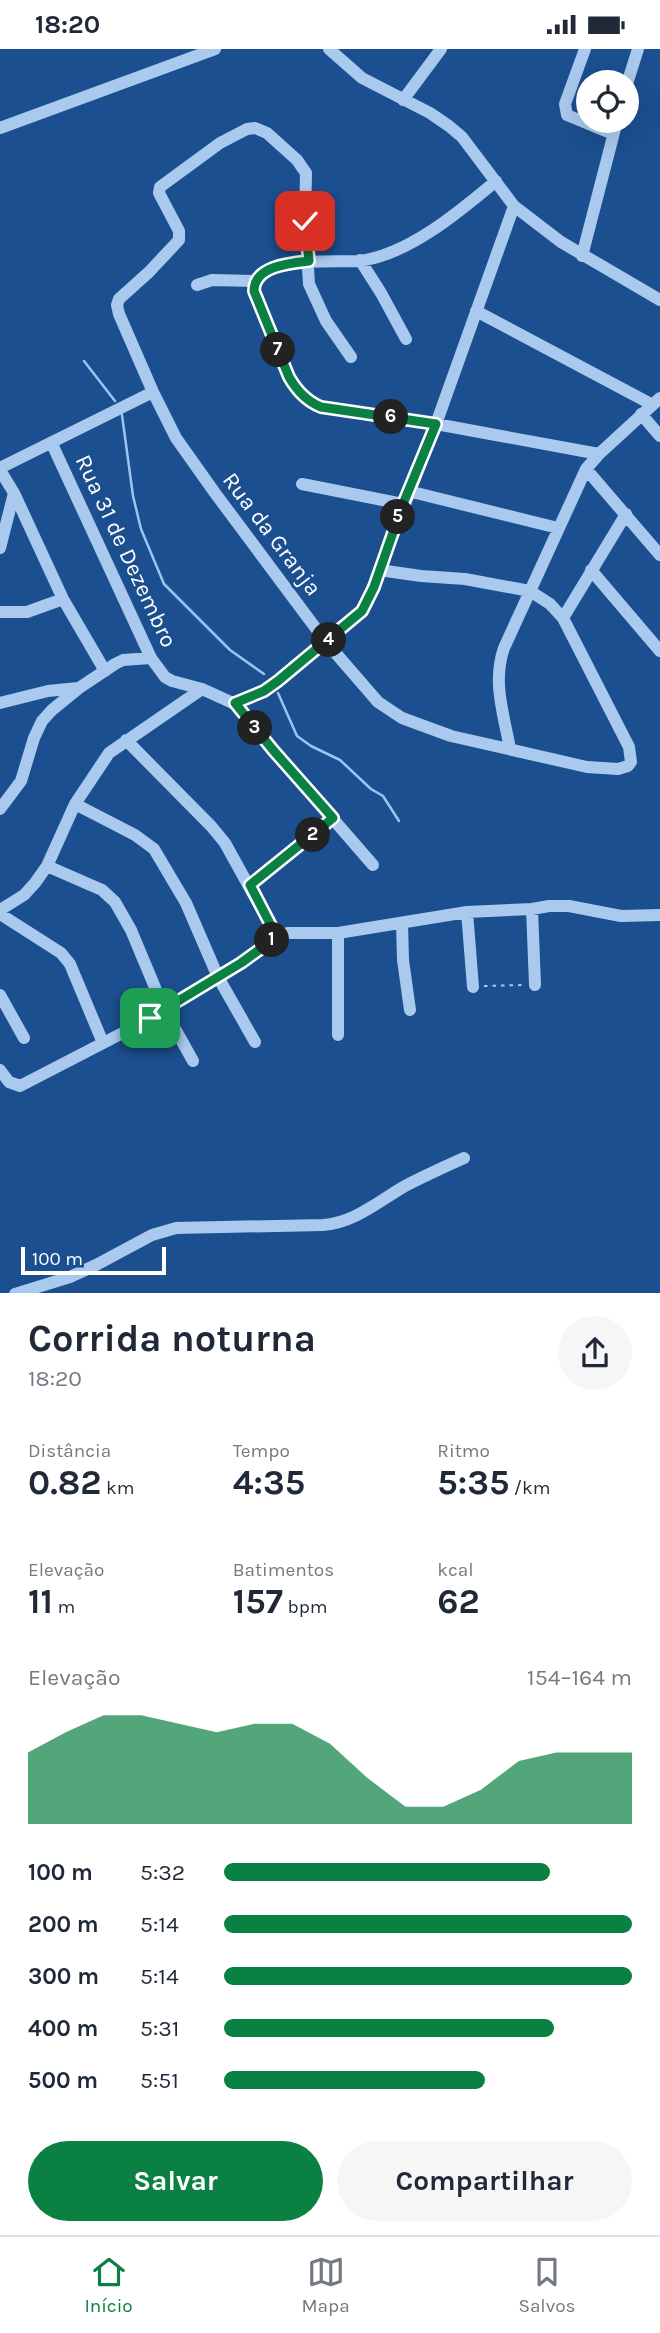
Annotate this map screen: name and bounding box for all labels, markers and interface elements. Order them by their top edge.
text: 18:20 [35,9,100,40]
map controls [576,70,639,133]
button: locate [576,70,639,133]
pin [275,191,335,251]
icon: check [286,202,324,240]
pin: 7 [260,333,296,367]
text: 7 [273,338,282,360]
pin: 6 [374,399,408,435]
text: 6 [385,405,396,427]
street label: Rua 31 de Dezembro [70,450,182,652]
street label: Rua da Granja [217,467,327,601]
pin: 5 [380,499,416,535]
text: 5 [392,505,403,527]
pin: 4 [312,623,346,657]
text: 4 [323,628,334,650]
pin: 3 [238,711,272,745]
text: 3 [249,716,260,738]
pin: 2 [296,817,330,853]
text: 2 [307,823,318,845]
pin: 1 [254,923,290,957]
text: 1 [268,928,275,950]
pin [120,988,180,1048]
icon: arrive [131,999,169,1037]
scale bar [21,1245,166,1276]
text: 100 m [32,1248,83,1270]
text: Corrida noturna [28,1316,316,1361]
button: share [558,1316,632,1390]
text: 18:20 [28,1365,82,1392]
text: Distância [28,1440,111,1462]
text: Tempo [233,1440,290,1462]
text: Ritmo [437,1440,490,1462]
text: 0.82 [28,1462,101,1503]
text: 4:35 [233,1462,305,1503]
text: 5:35 [437,1462,509,1503]
text: km [101,1477,134,1499]
text: /km [509,1477,550,1499]
text: Elevação [28,1559,104,1581]
text: Batimentos [233,1559,334,1581]
text: kcal [437,1559,474,1581]
text: 11 [28,1581,53,1622]
text: 157 [233,1581,283,1622]
text: 62 [437,1581,480,1622]
text: m [53,1596,75,1618]
text: bpm [283,1596,328,1618]
text: Elevação [28,1664,121,1691]
text: 154–164 m [527,1664,632,1691]
text: 100 m [28,1859,93,1886]
text: 5:32 [140,1859,185,1886]
text: 200 m [28,1911,99,1938]
text: 5:14 [140,1911,179,1938]
text: 300 m [28,1963,99,1990]
text: 5:14 [140,1963,179,1990]
text: 400 m [28,2015,98,2042]
text: 5:31 [140,2015,179,2042]
text: 500 m [28,2067,98,2094]
text: 5:51 [140,2067,179,2094]
button: Salvar [28,2141,323,2221]
button: Compartilhar [337,2141,632,2221]
tab: Início [84,2253,133,2317]
tab: Mapa [301,2253,350,2317]
tab: Salvos [518,2253,576,2317]

